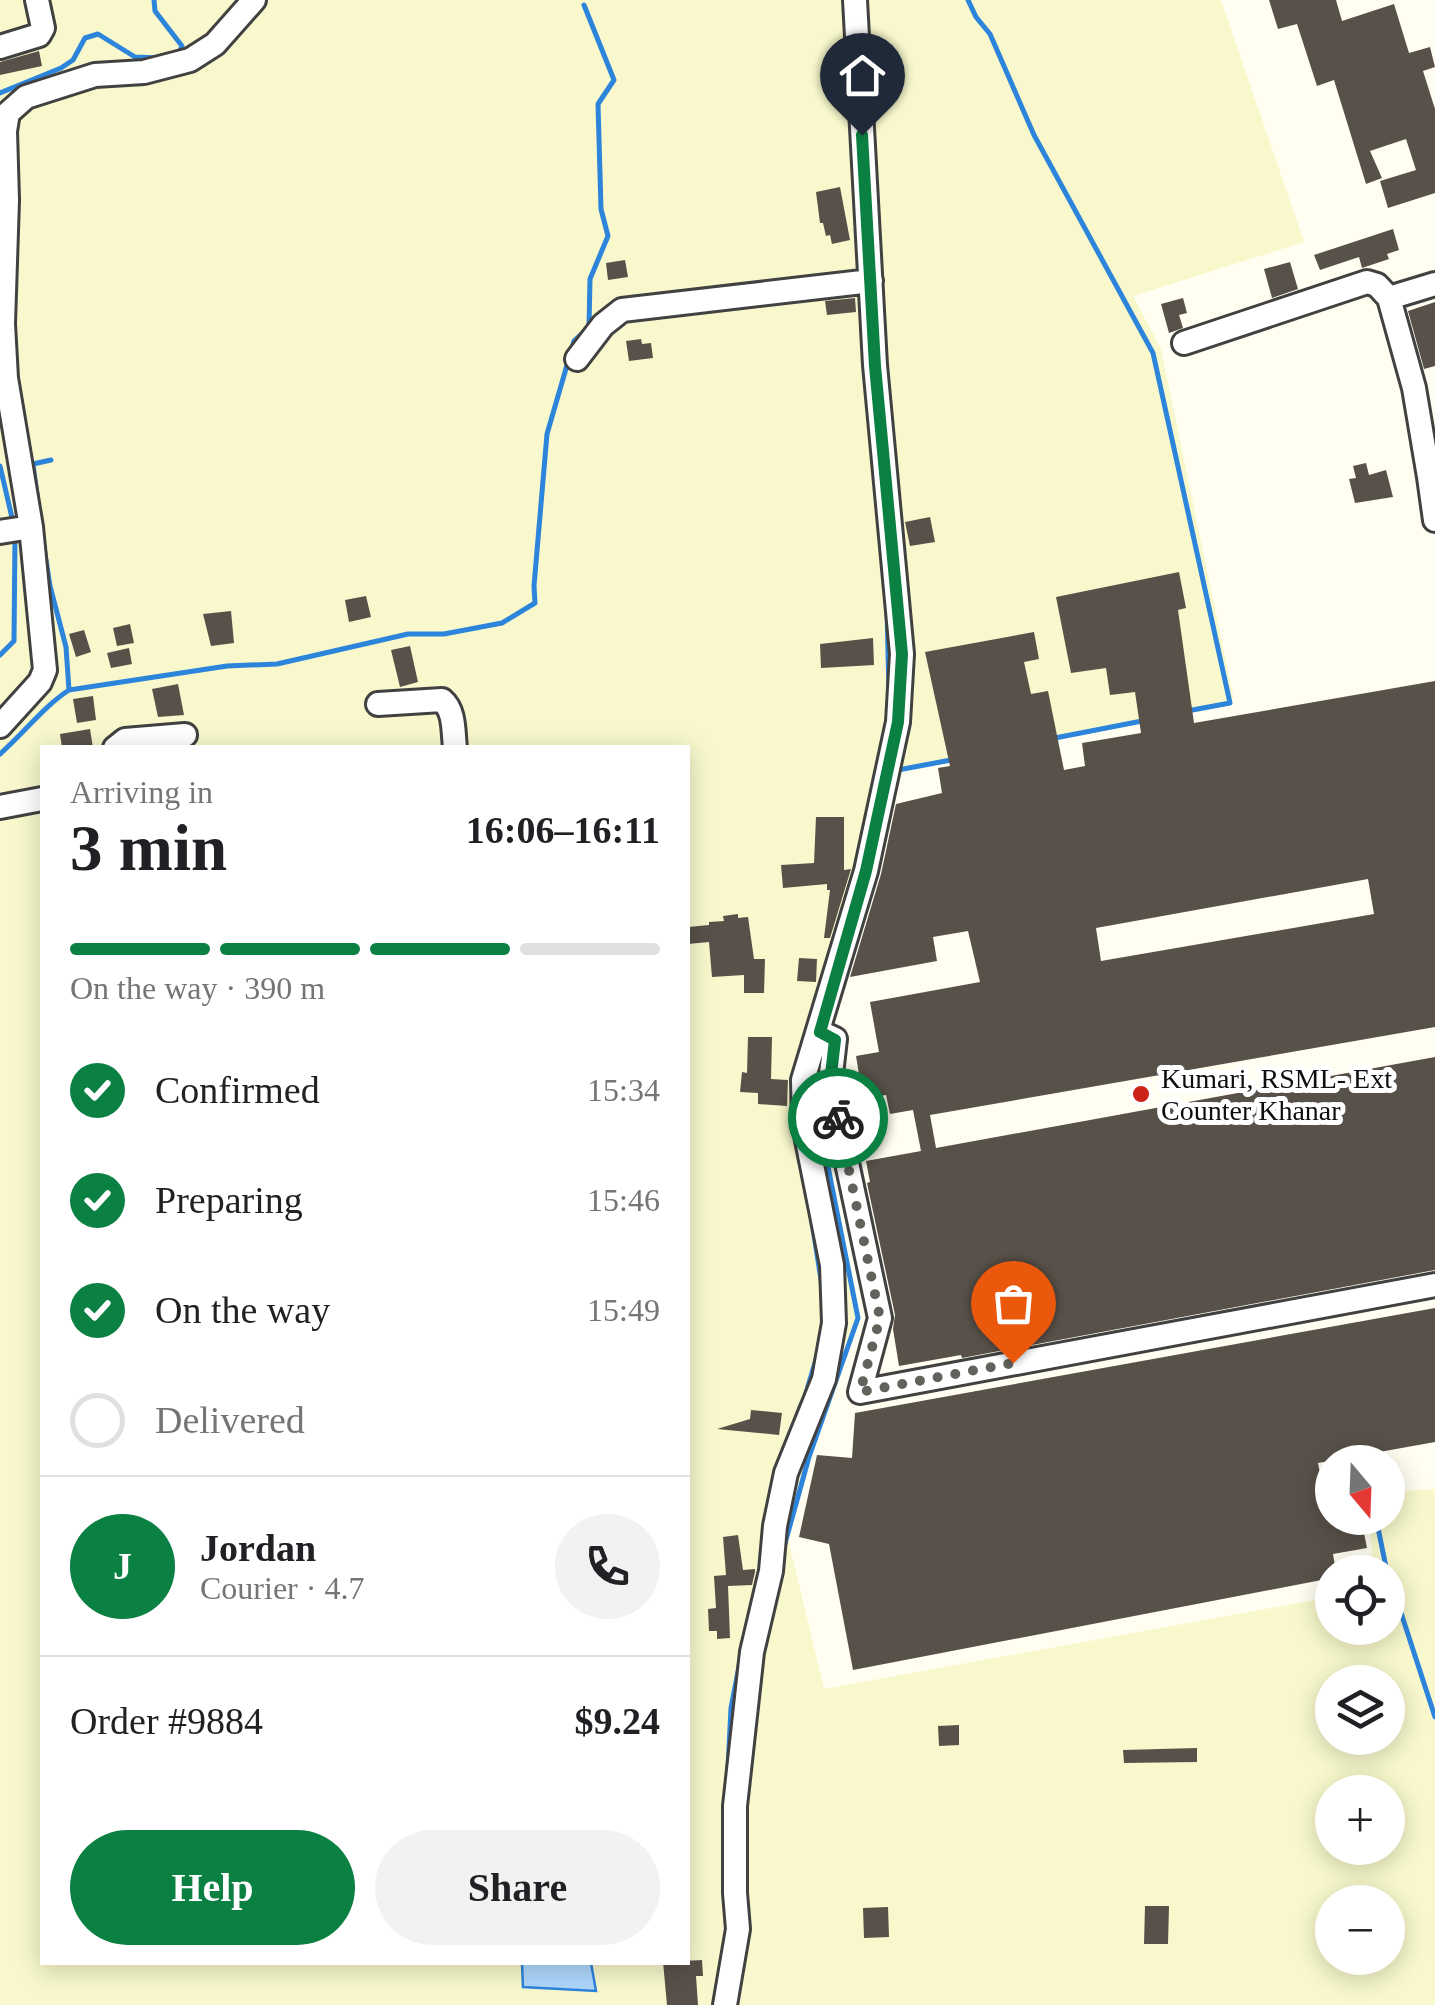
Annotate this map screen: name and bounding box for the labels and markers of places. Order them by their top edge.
pin [820,33,905,136]
place label: Kumari, RSML- Ext Counter Khanar [1161,1063,1392,1126]
marker: Kumari, RSML- Ext Counter Khanar [1130,1083,1152,1105]
pin [971,1261,1056,1364]

